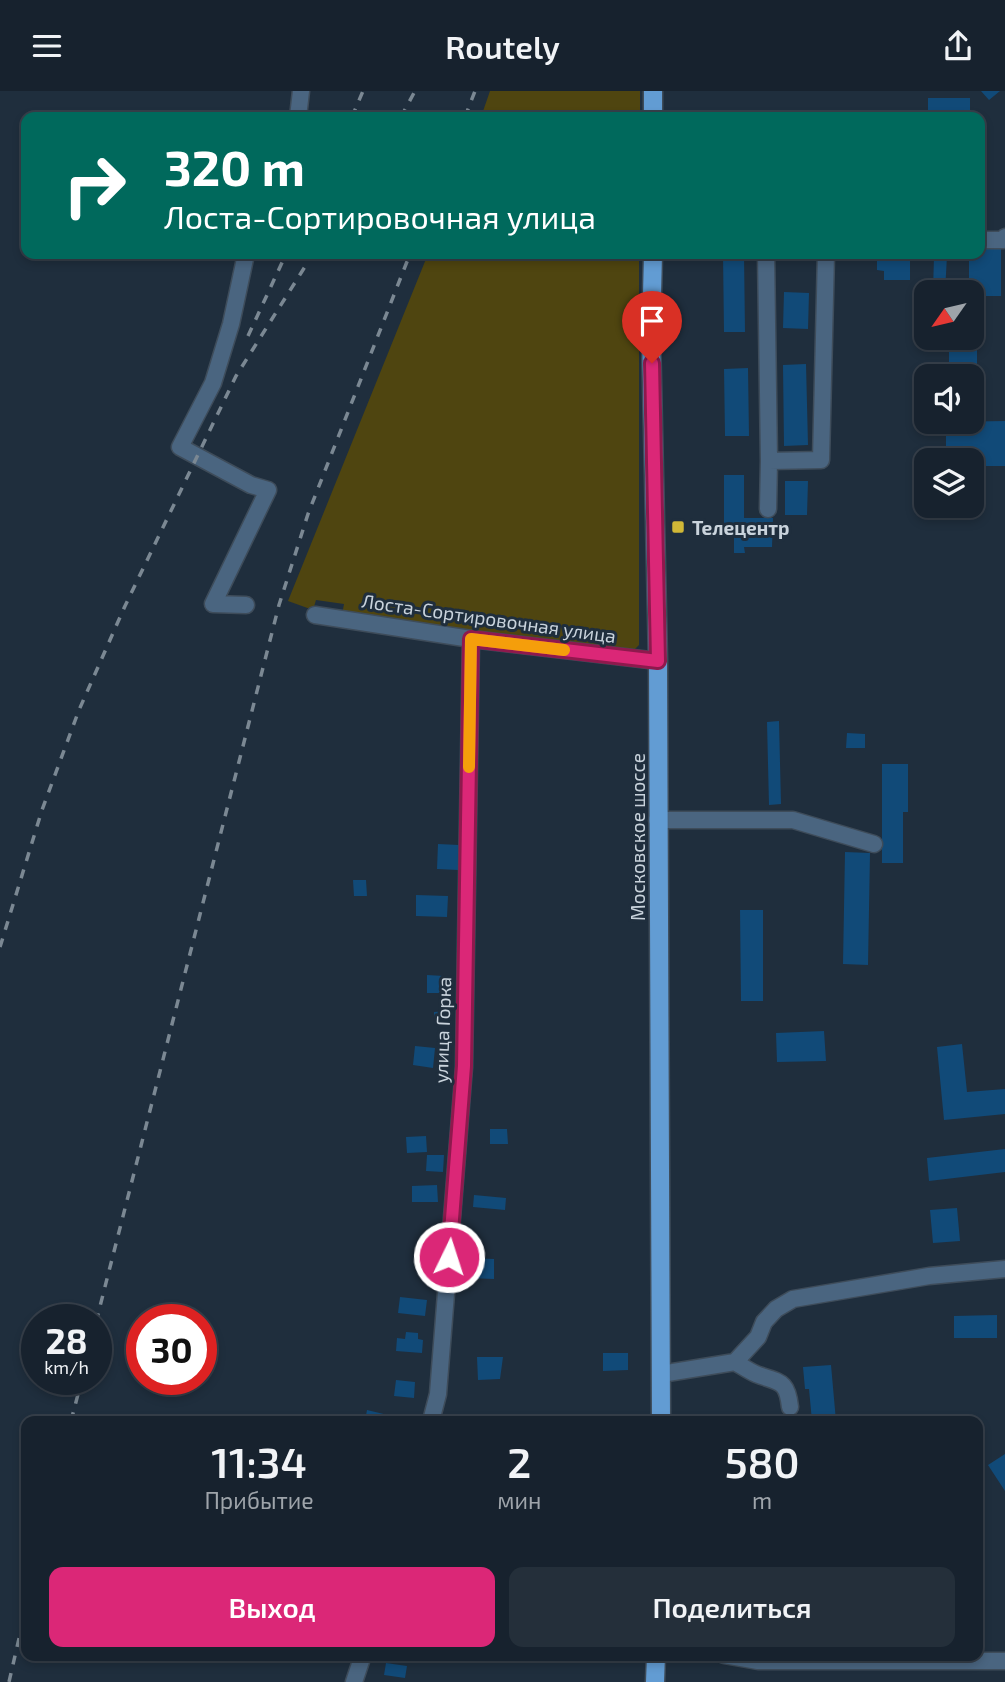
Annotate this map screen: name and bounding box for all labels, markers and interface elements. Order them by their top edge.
icon: menu [28,27,66,65]
text: Routely [445,27,560,65]
icon: share [939,27,977,65]
text: 320 m [164,137,305,196]
icon: right [49,140,140,231]
text: Лоста-Сортировочная улица [164,197,596,235]
north arrow [914,280,984,350]
map controls [914,280,984,518]
pin [622,291,682,363]
icon: arrive [633,302,671,340]
button: sound [914,364,984,434]
button: layers [914,448,984,518]
place label: Телецентр [692,516,790,539]
marker: Телецентр [670,519,686,535]
street label: Лоста-Сортировочная улица [360,589,618,648]
street label: Московское шоссе [626,753,649,921]
street label: улица Горка [429,976,456,1084]
position arrow [412,1220,486,1294]
speed limit sign: 30 [126,1304,217,1395]
text: 28 [45,1319,88,1361]
text: km/h [44,1356,89,1378]
text: 11:34 [211,1436,307,1486]
text: 2 [507,1436,531,1486]
text: 580 [725,1436,800,1486]
text: Прибытие [204,1486,314,1514]
text: мин [497,1486,541,1514]
text: m [752,1486,772,1514]
button: Выход [49,1567,495,1647]
button: Поделиться [509,1567,955,1647]

